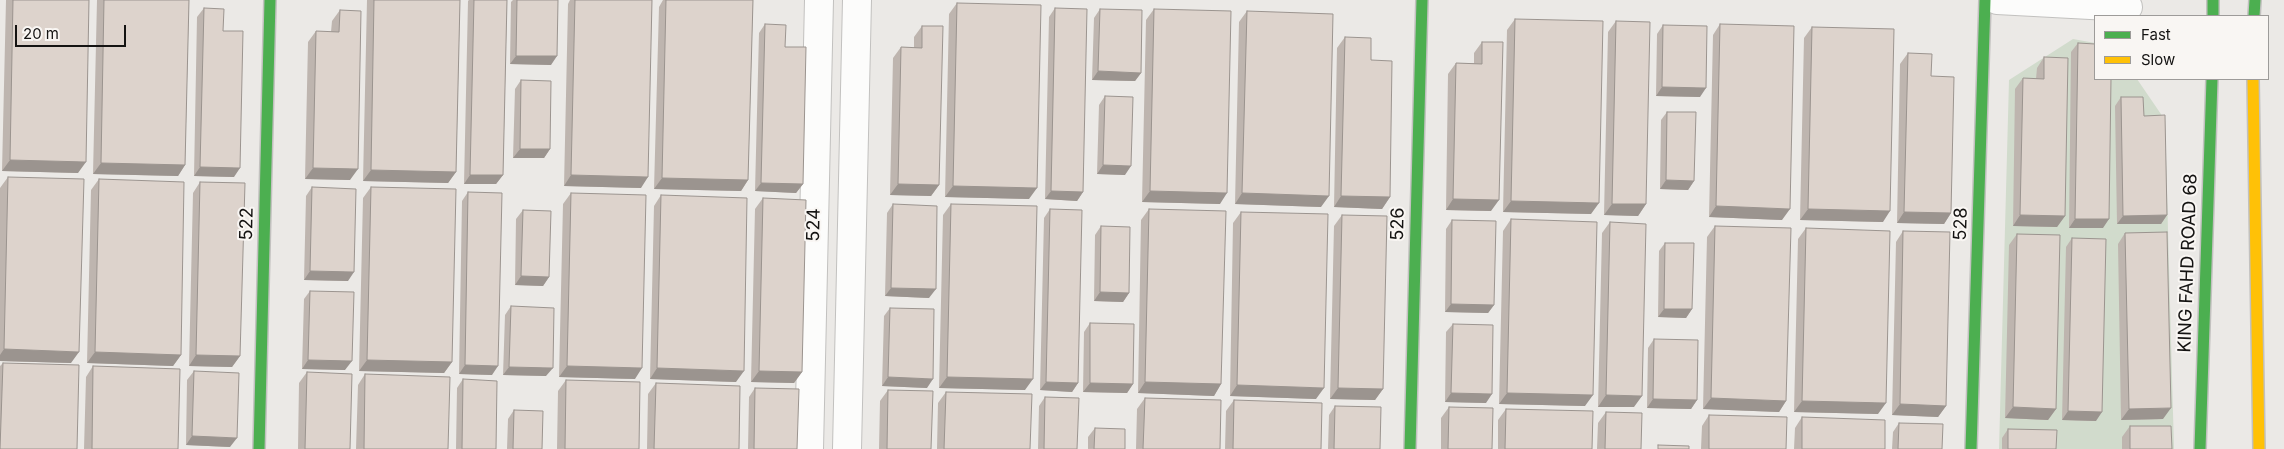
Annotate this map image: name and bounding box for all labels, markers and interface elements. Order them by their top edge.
scale bar [18,15,129,47]
legend [2094,15,2269,80]
text: 20 m [23,24,59,43]
text: Fast [2141,25,2171,44]
text: Slow [2141,50,2175,69]
street label: KING FAHD ROAD 68 [2174,173,2202,353]
street label: 522 [236,207,258,241]
street label: 526 [1387,207,1409,241]
street label: 528 [1950,207,1972,241]
street label: 524 [803,208,825,242]

